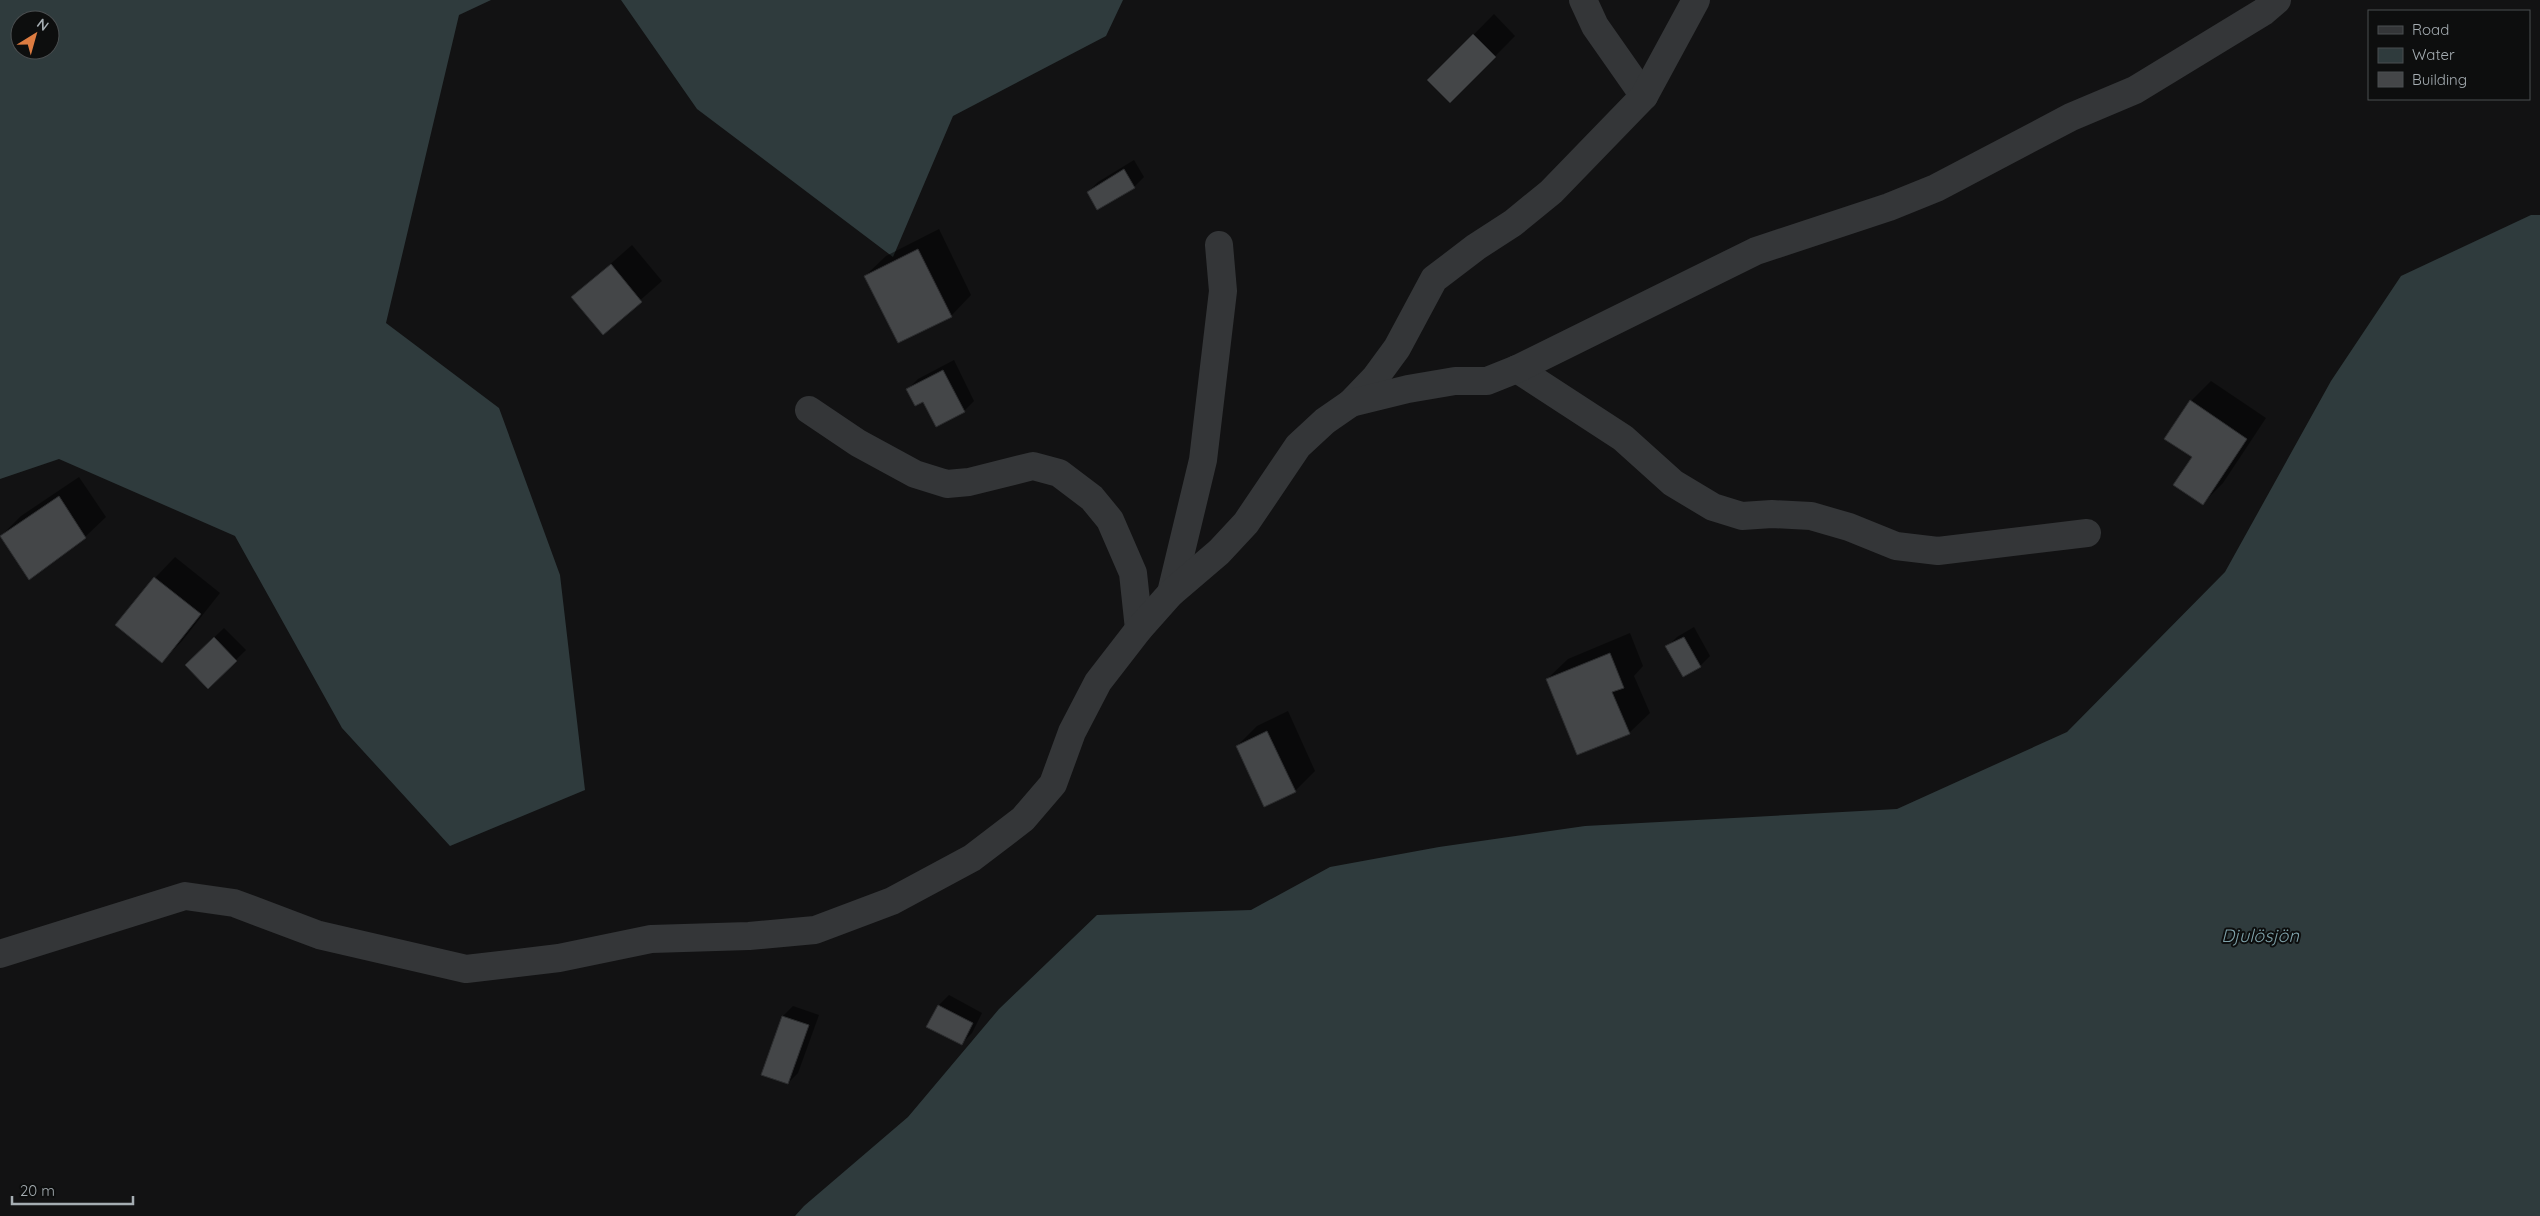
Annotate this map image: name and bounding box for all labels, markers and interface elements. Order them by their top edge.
north arrow [10,10,60,60]
legend [2368,10,2530,100]
text: N [33,14,52,35]
text: Road [2412,20,2449,39]
text: Water [2412,45,2455,64]
text: Building [2412,70,2467,89]
water label: Djulösjön [2221,924,2299,947]
scale bar [12,1174,134,1206]
text: 20 m [20,1181,55,1200]

